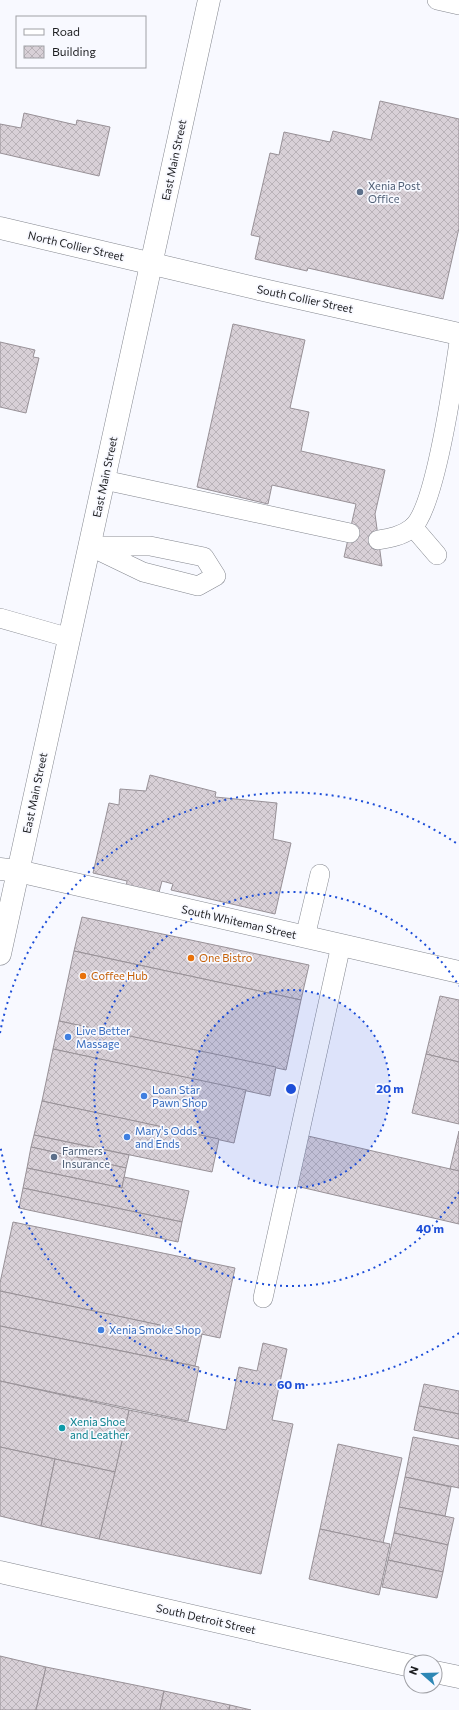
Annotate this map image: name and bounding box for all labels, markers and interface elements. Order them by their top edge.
legend [16,16,146,68]
text: Road [52,24,80,38]
text: Building [52,44,96,58]
street label: East Main Street [159,118,189,202]
place label: Xenia Post Office [368,179,421,205]
marker: Xenia Post Office [355,187,365,197]
street label: North Collier Street [27,228,126,263]
street label: South Collier Street [256,282,355,315]
street label: East Main Street [90,435,120,519]
street label: East Main Street [20,751,50,835]
street label: South Whiteman Street [180,902,298,941]
place label: One Bistro [199,951,253,964]
marker: One Bistro [186,953,196,963]
place label: Coffee Hub [91,969,148,982]
marker: Coffee Hub [78,971,88,981]
place label: Live Better Massage [76,1024,131,1050]
marker: Live Better Massage [63,1032,73,1042]
text: 20 m [376,1081,404,1095]
centre of rings [284,1082,298,1096]
place label: Loan Star Pawn Shop [152,1083,208,1109]
marker: Loan Star Pawn Shop [139,1091,149,1101]
place label: Mary's Odds and Ends [135,1124,197,1150]
marker: Mary's Odds and Ends [122,1132,132,1142]
place label: Farmers Insurance [62,1144,110,1170]
marker: Farmers Insurance [49,1152,59,1162]
text: 40 m [416,1221,444,1235]
place label: Xenia Smoke Shop [109,1323,201,1336]
marker: Xenia Smoke Shop [96,1325,106,1335]
text: 60 m [277,1377,305,1391]
place label: Xenia Shoe and Leather [70,1415,130,1441]
marker: Xenia Shoe and Leather [57,1423,67,1433]
street label: South Detroit Street [155,1601,258,1636]
north arrow [403,1654,443,1694]
text: N [406,1664,421,1677]

